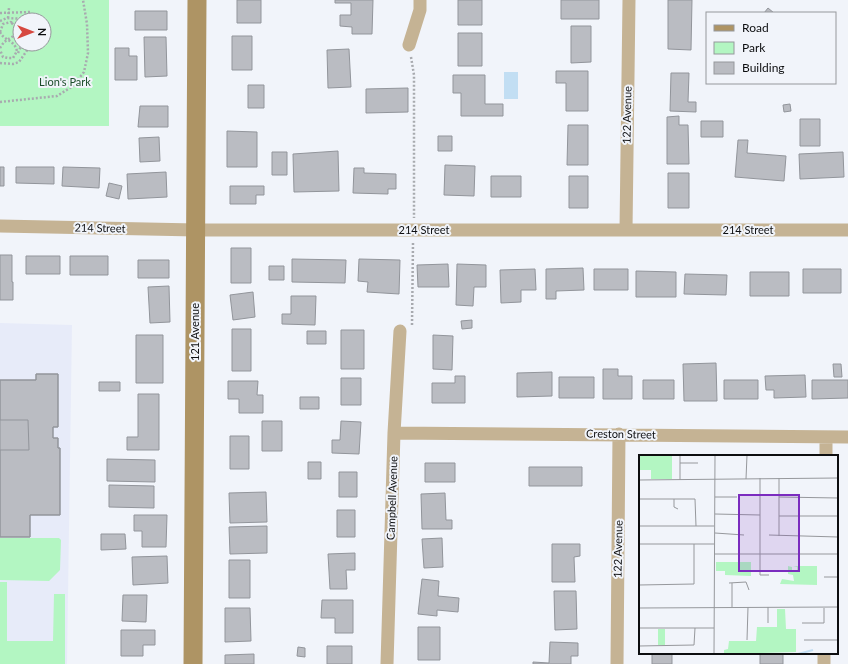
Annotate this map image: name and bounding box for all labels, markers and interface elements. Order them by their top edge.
north arrow [12,12,52,52]
legend [706,12,836,84]
text: Road [742,20,769,35]
text: N [36,28,49,36]
text: Park [742,40,766,55]
text: Building [742,60,785,75]
park label: Lion's Park [39,75,91,88]
street label: 122 Avenue [619,86,634,144]
street label: 214 Street [74,221,126,234]
street label: 214 Street [399,223,450,236]
street label: 214 Street [723,223,774,236]
street label: 121 Avenue [188,303,201,361]
street label: Creston Street [586,426,656,441]
inset map [639,455,838,654]
street label: Campbell Avenue [384,456,399,540]
street label: 122 Avenue [610,520,625,578]

